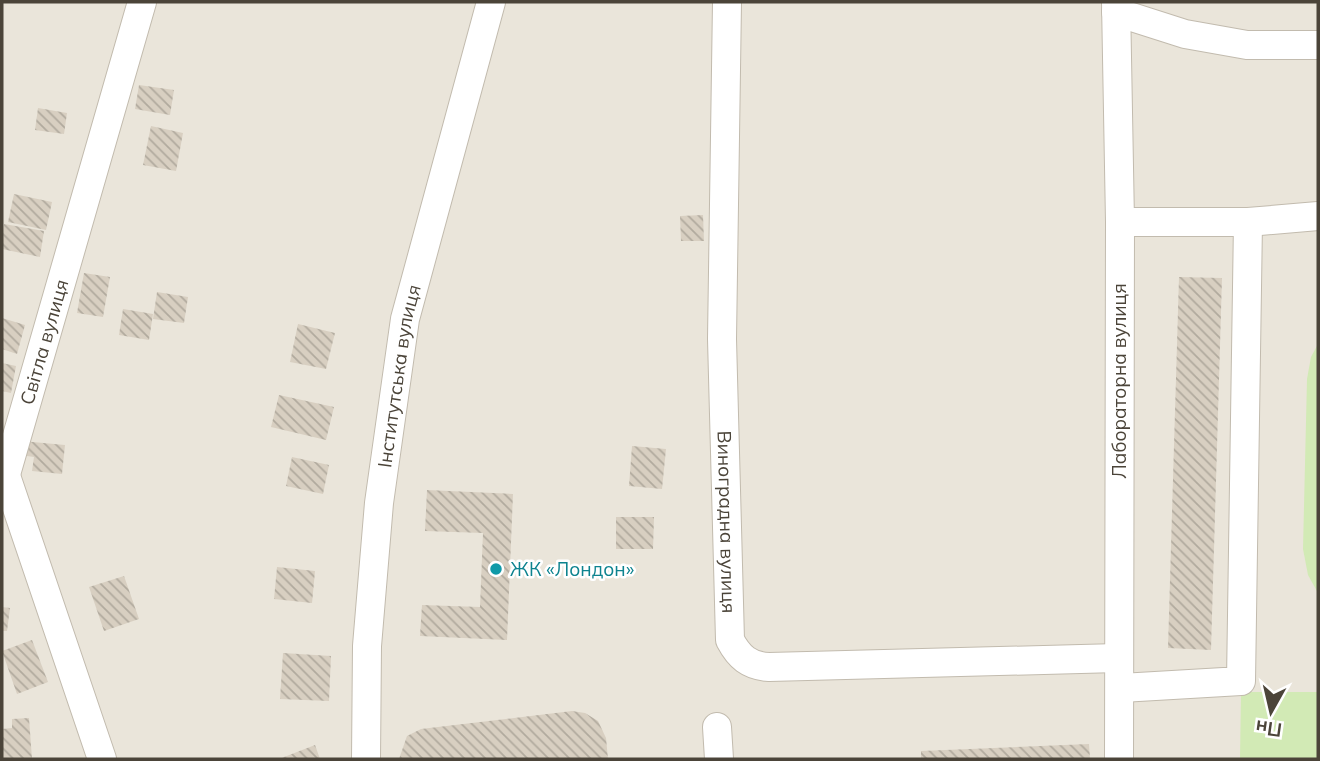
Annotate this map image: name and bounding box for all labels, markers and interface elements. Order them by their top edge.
street label: Світла вулиця [15,276,74,407]
street label: Інститутська вулиця [372,282,426,469]
street label: Лабораторна вулиця [1107,283,1131,479]
street label: Виноградна вулиця [712,430,741,614]
place label: ЖК «Лондон» [510,557,634,581]
marker: ЖК «Лондон» [488,561,504,577]
north arrow [1236,677,1306,747]
text: Пн [1254,715,1283,743]

